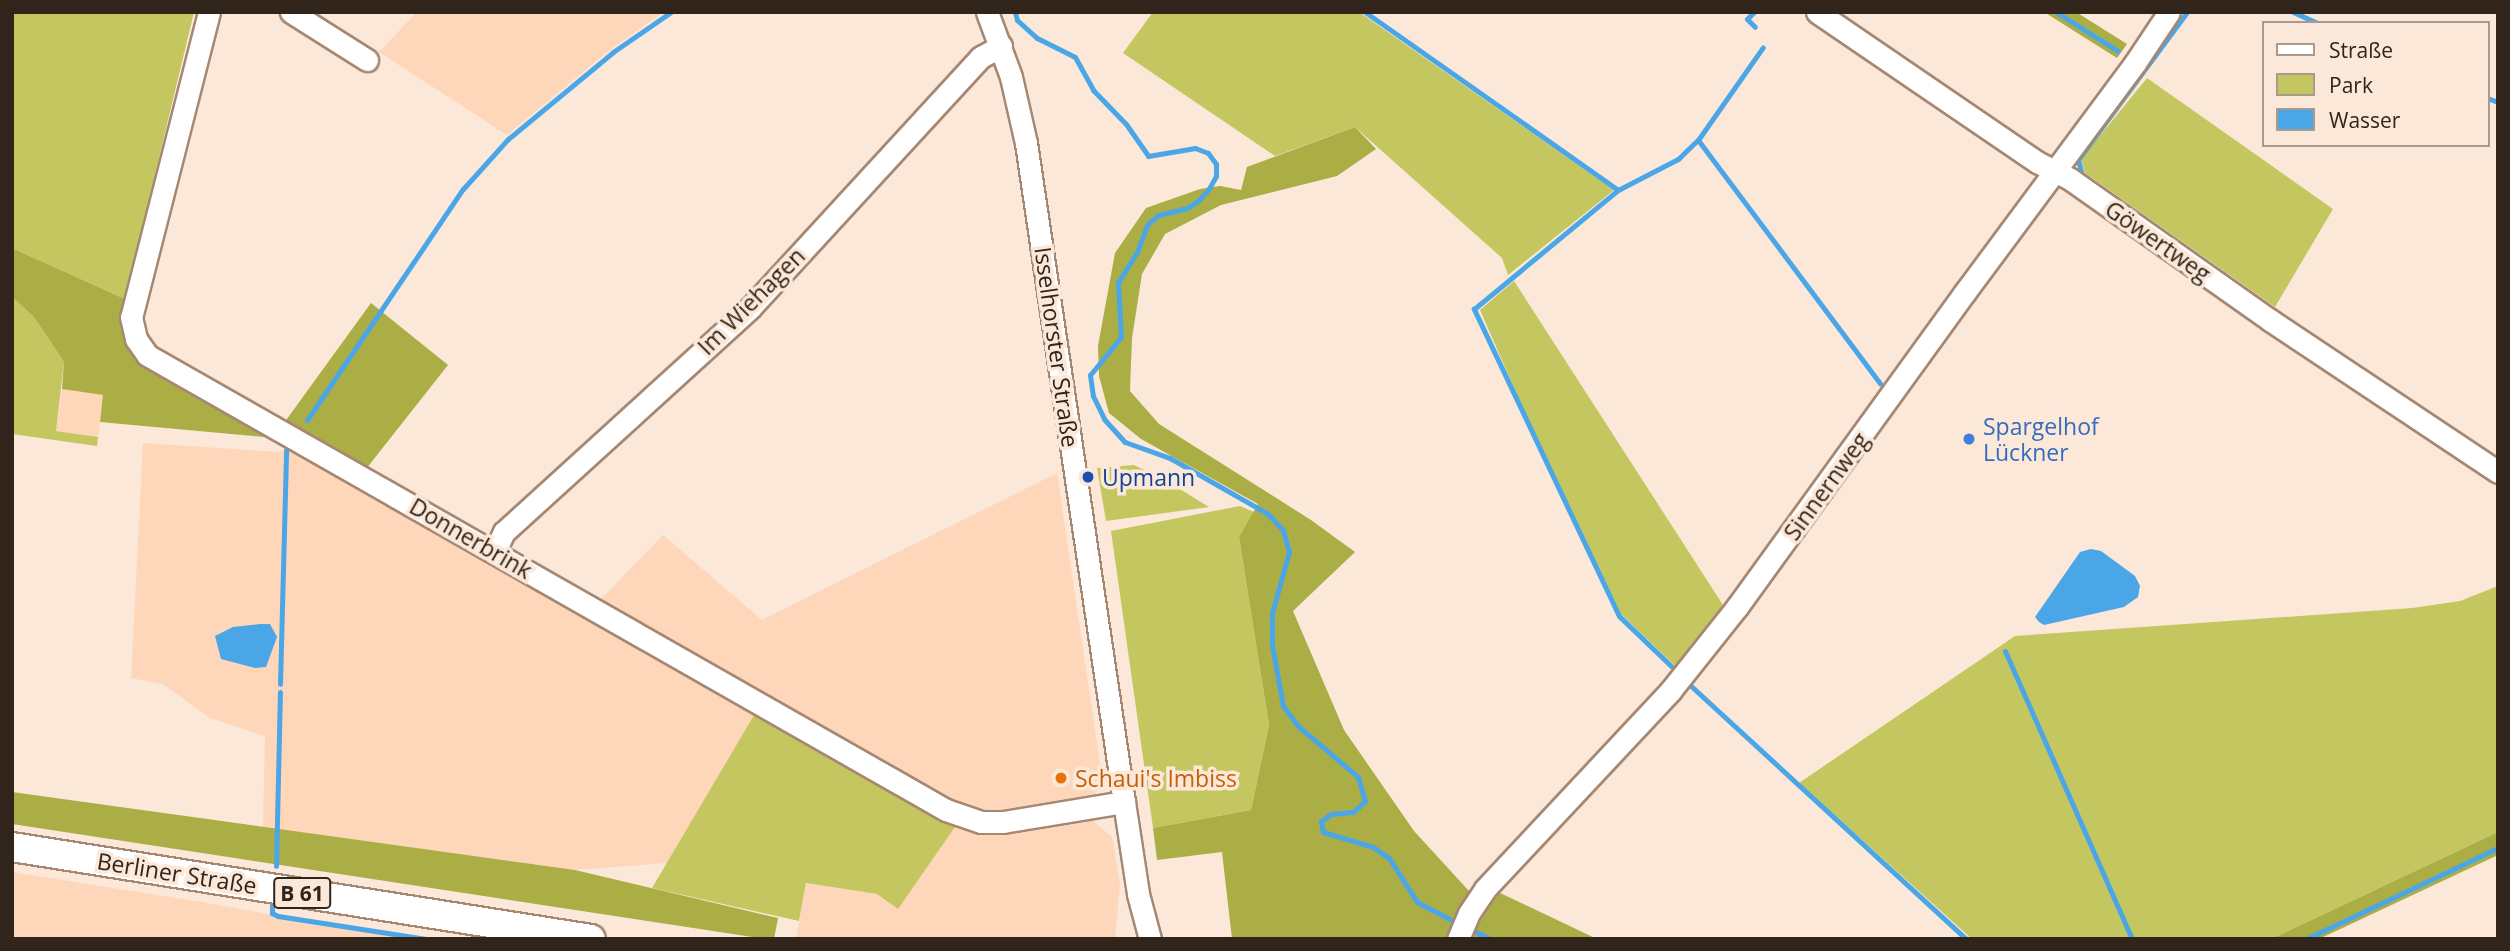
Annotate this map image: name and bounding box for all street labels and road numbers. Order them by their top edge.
street label: Göwertweg [2100,195,2216,287]
street label: Im Wiehagen [692,242,810,360]
street label: Isselhorster Straße [1029,245,1085,449]
street label: Sinnernweg [1778,427,1874,545]
street label: Donnerbrink [405,492,537,584]
street label: Berliner Straße [95,847,259,899]
road number: B 61 [272,876,332,910]

